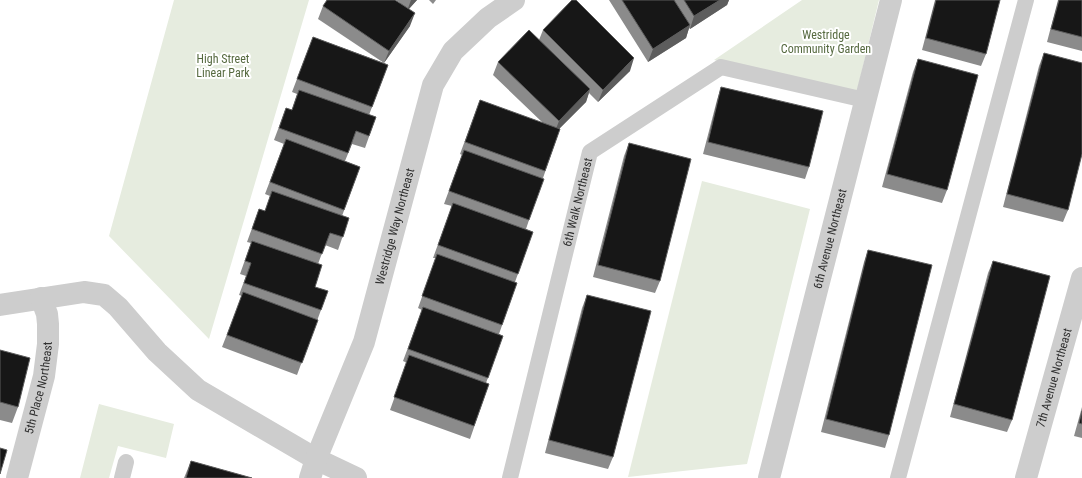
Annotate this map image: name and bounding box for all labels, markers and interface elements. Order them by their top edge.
park label: Westridge Community Garden [781,28,871,56]
park label: High Street Linear Park [196,52,250,80]
street label: 6th Walk Northeast [560,156,595,248]
street label: Westridge Way Northeast [373,166,417,286]
street label: 6th Avenue Northeast [811,187,850,290]
street label: 7th Avenue Northeast [1033,326,1075,429]
street label: 5th Place Northeast [22,341,55,436]

